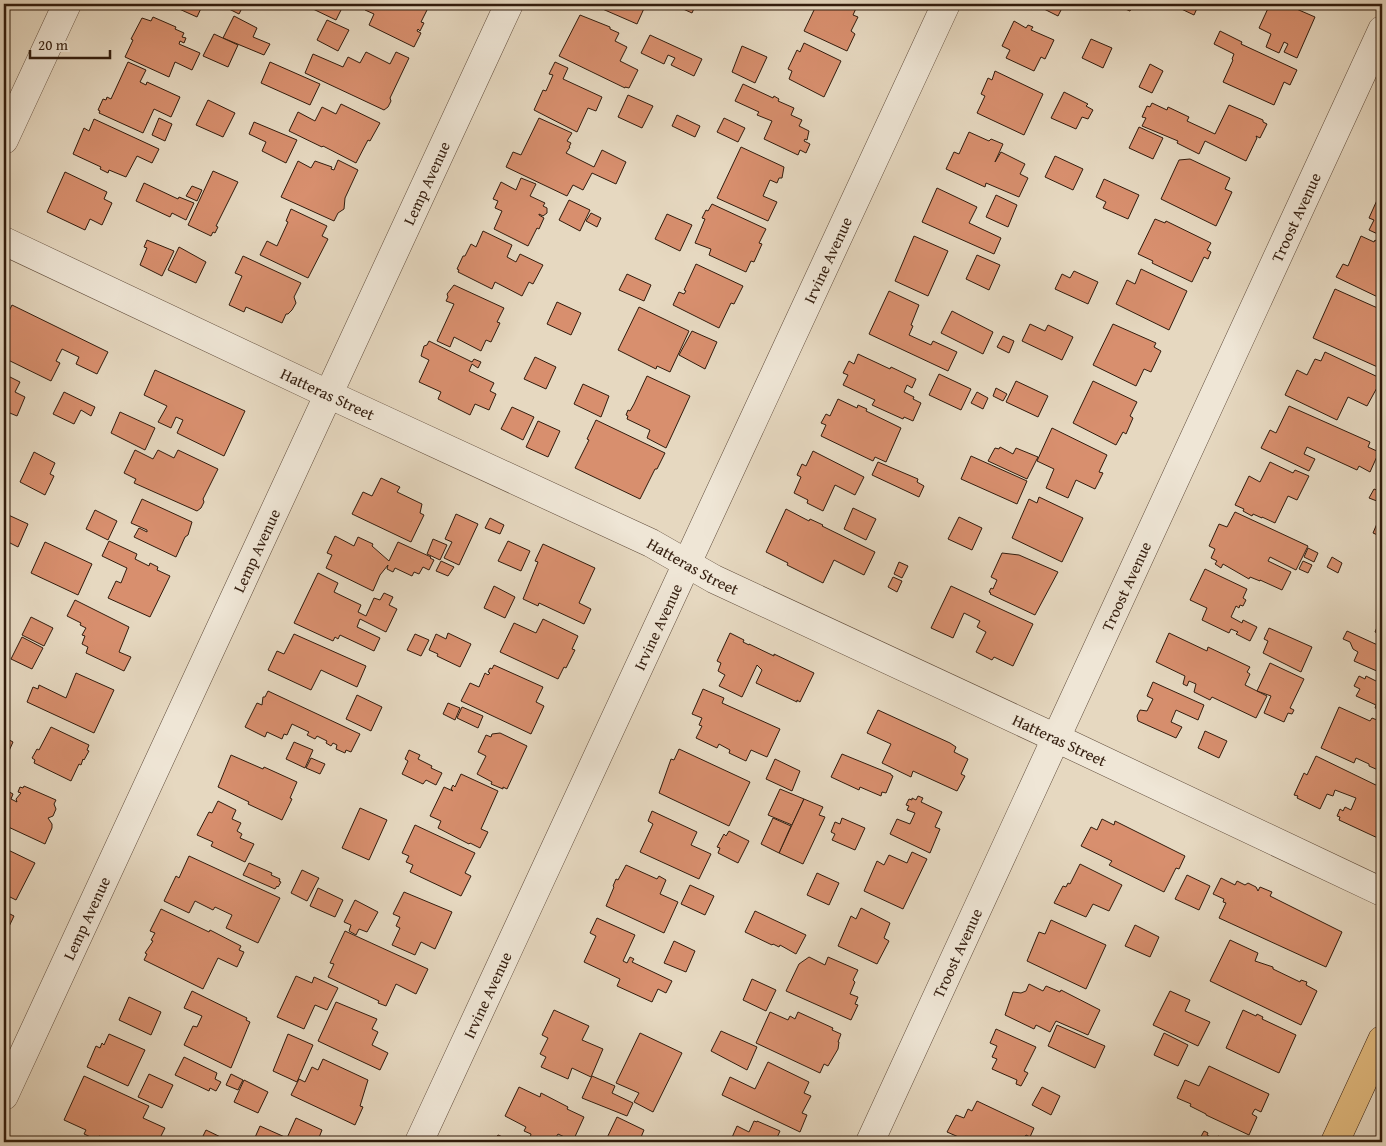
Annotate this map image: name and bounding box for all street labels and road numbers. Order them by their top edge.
street label: Lemp Avenue [397,137,456,229]
street label: Troost Avenue [1265,169,1327,266]
street label: Irvine Avenue [797,213,858,307]
street label: Hatteras Street [277,361,379,426]
street label: Lemp Avenue [227,505,286,596]
street label: Hatteras Street [643,531,743,601]
street label: Troost Avenue [1095,537,1157,635]
street label: Irvine Avenue [627,579,688,674]
street label: Hatteras Street [1009,708,1111,772]
street label: Lemp Avenue [57,872,116,964]
street label: Troost Avenue [926,904,988,1002]
street label: Irvine Avenue [457,948,518,1042]

